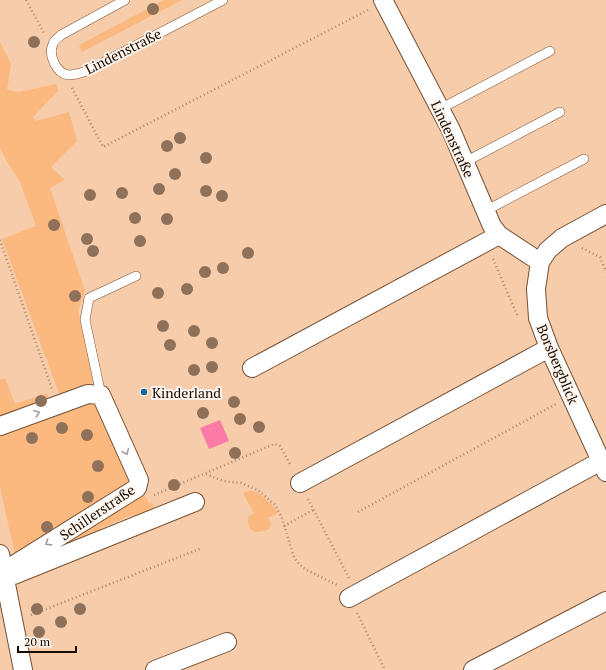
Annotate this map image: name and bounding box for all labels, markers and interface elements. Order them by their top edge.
street label: Lindenstraße [82,24,164,78]
street label: Lindenstraße [427,97,479,181]
street label: Borsbergblick [533,321,584,408]
place label: Kinderland [152,383,221,402]
marker: Kinderland [139,387,149,397]
one-way arrow [33,409,40,417]
one-way arrow [122,448,130,455]
street label: Schillerstraße [56,480,138,544]
one-way arrow [45,539,52,546]
scale bar [18,628,76,654]
text: 20 m [24,634,51,649]

